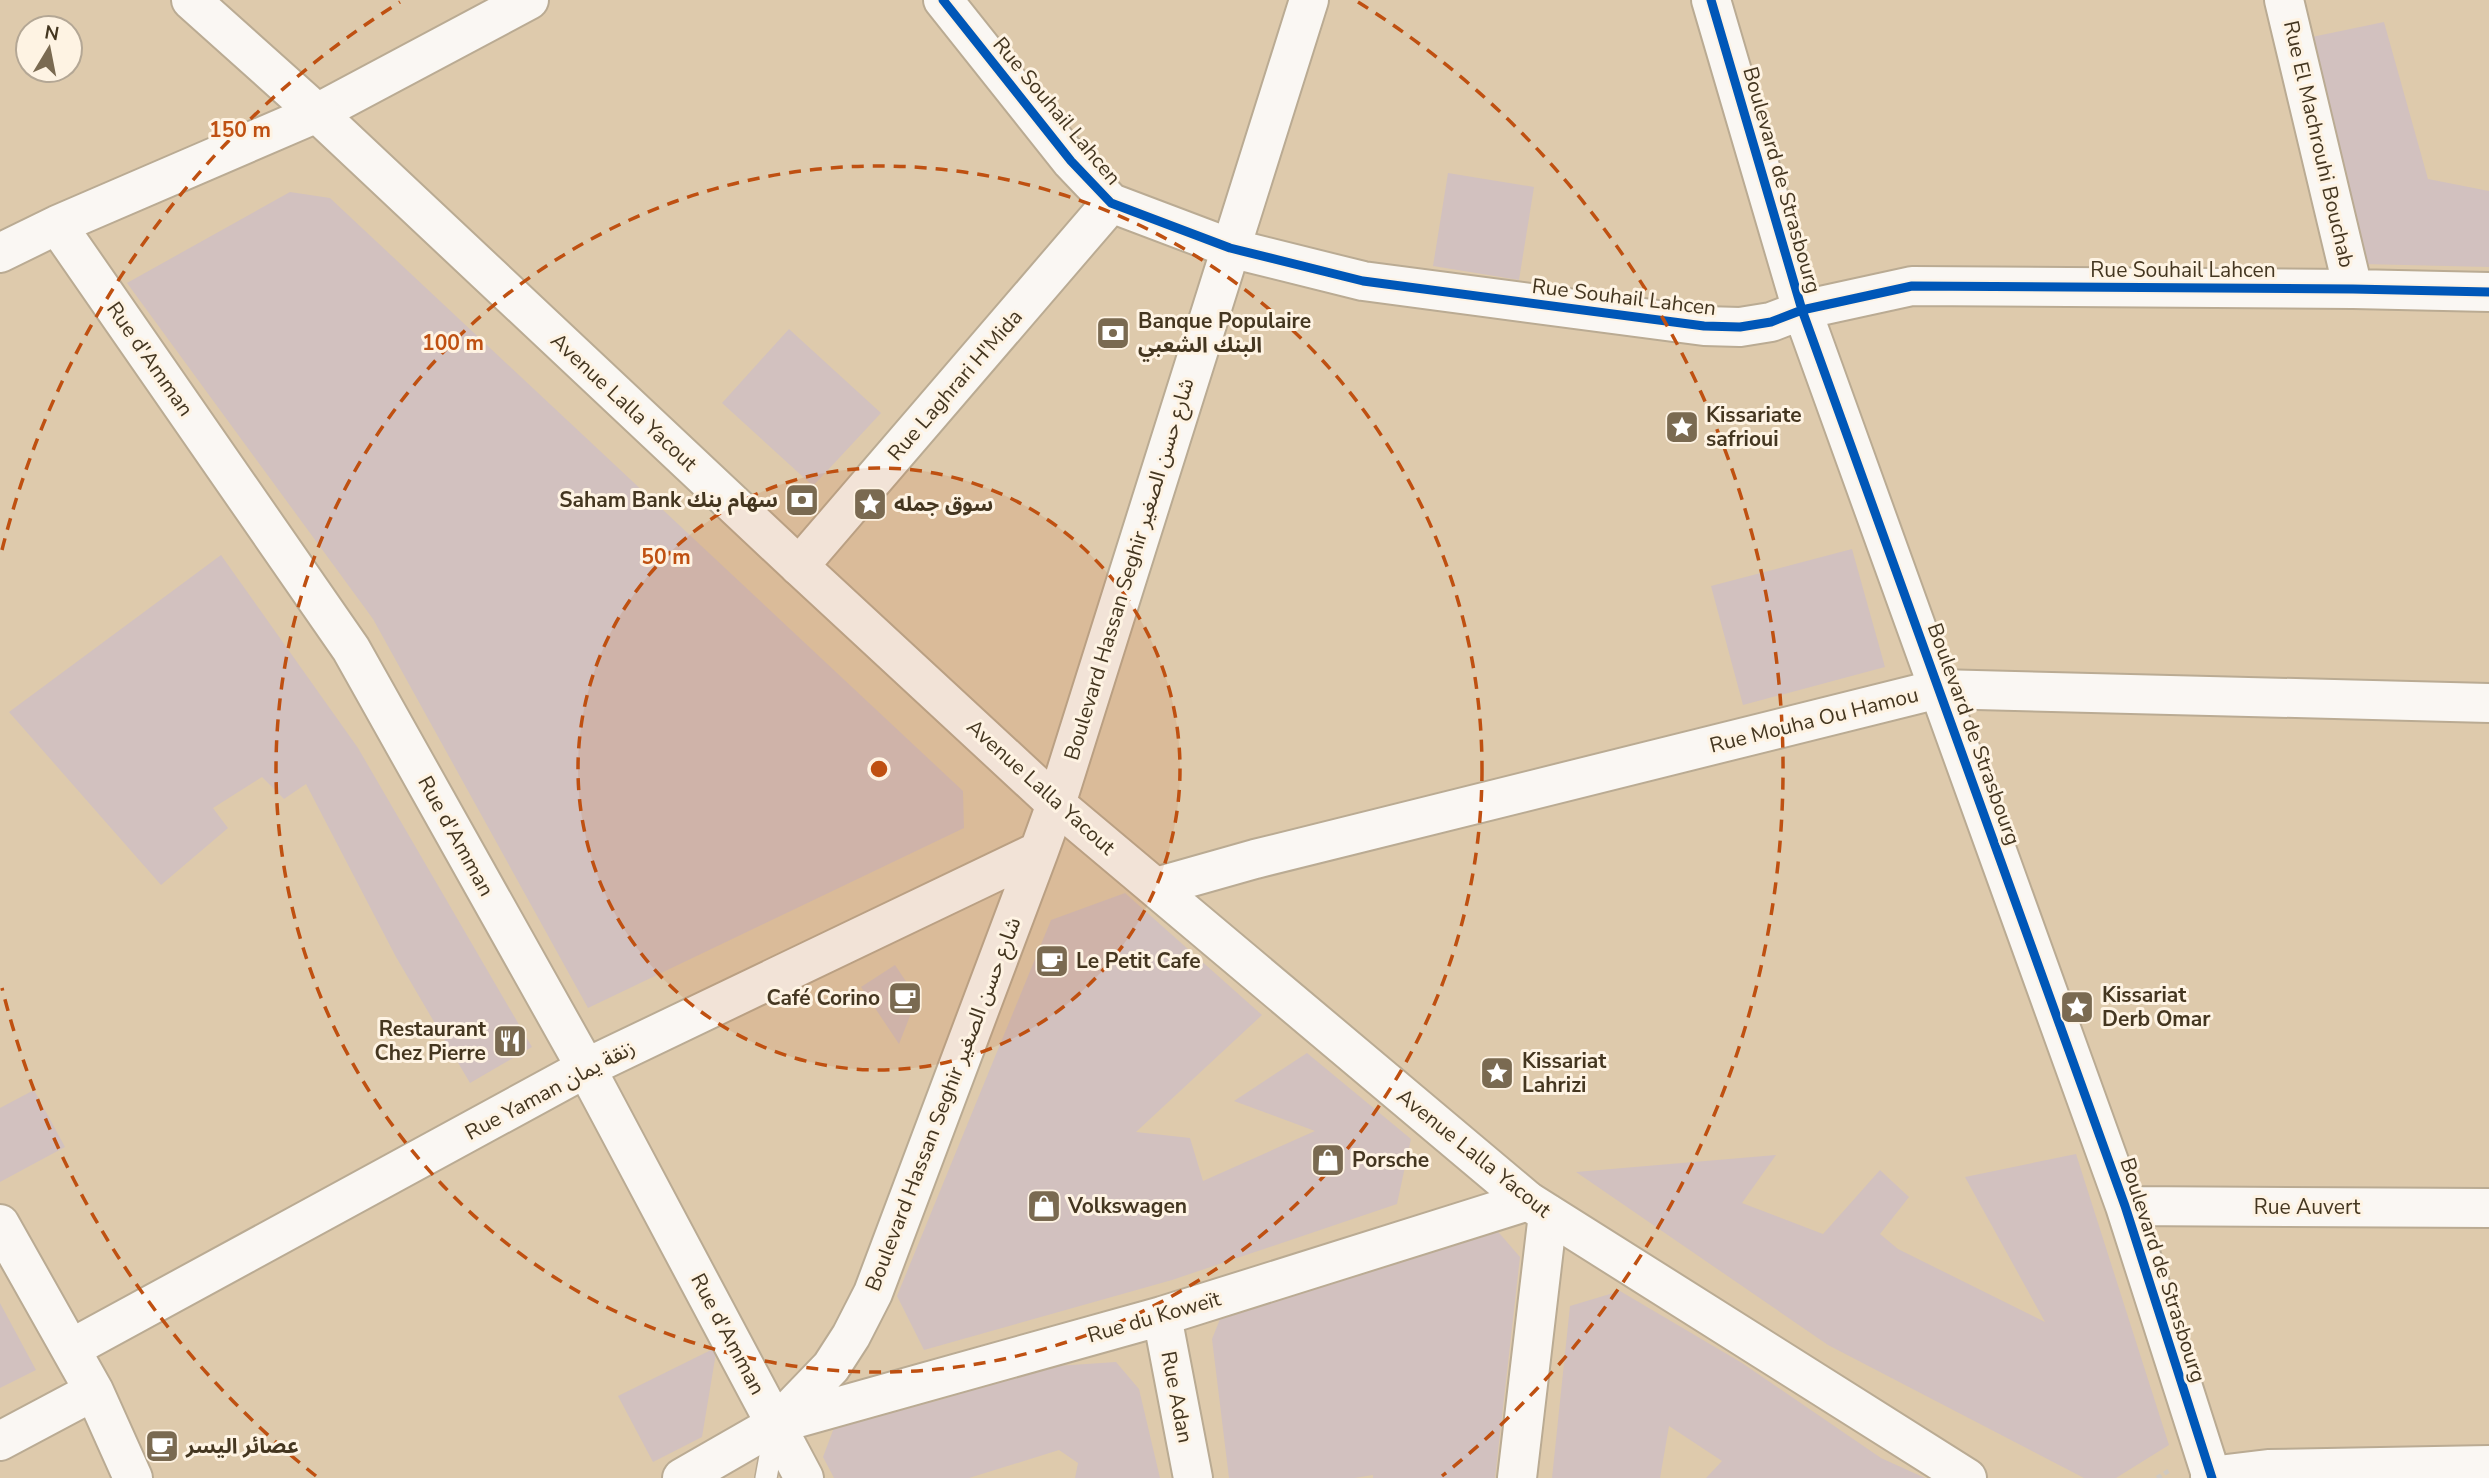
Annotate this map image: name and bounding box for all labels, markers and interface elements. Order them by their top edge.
north arrow [14,14,84,84]
street label: Rue El Machrouhi Bouchab [2277,18,2361,270]
text: N [43,19,61,47]
street label: Rue Souhail Lahcen [987,31,1127,191]
street label: Boulevard de Strasbourg [1736,63,1828,297]
text: 150 m [209,116,271,144]
street label: Rue Souhail Lahcen [2090,256,2276,284]
street label: Rue Souhail Lahcen [1530,272,1718,322]
street label: Rue d'Amman [100,296,200,422]
street label: Rue Laghrari H'Mida [881,303,1029,467]
place label: Banque Populaire البنك الشعبي [1138,307,1311,362]
bank icon: Banque Populaire البنك الشعبي [1094,314,1132,352]
street label: Avenue Lalla Yacout [545,327,704,478]
text: 100 m [422,329,484,357]
street label: Boulevard Hassan Seghir شارع حسن الصغير [1057,375,1202,764]
place label: Kissariate safrioui [1706,401,1802,453]
place icon: Kissariate safrioui [1663,408,1701,446]
bank icon: Saham Bank سهام بنك [783,481,821,519]
place icon: سوق جمله [851,485,889,523]
place label: Saham Bank سهام بنك [559,486,778,516]
place label: سوق جمله [894,490,993,518]
text: 50 m [641,543,691,571]
street label: Boulevard de Strasbourg [1921,619,2027,849]
street label: Rue Mouha Ou Hamou [1707,681,1921,759]
street label: Avenue Lalla Yacout [961,713,1122,862]
centre of rings [867,757,891,781]
street label: Rue d'Amman [411,771,501,901]
street label: Boulevard Hassan Seghir شارع حسن الصغير [859,913,1028,1295]
cafe icon: Le Petit Cafe [1033,942,1071,980]
place label: Le Petit Cafe [1076,947,1201,975]
cafe icon: Café Corino [886,979,924,1017]
place label: Kissariat Derb Omar [2102,981,2211,1033]
place label: Café Corino [767,984,880,1012]
place icon: Kissariat Derb Omar [2058,988,2096,1026]
place label: Restaurant Chez Pierre [374,1015,487,1067]
restaurant icon: Restaurant Chez Pierre [491,1022,529,1060]
street label: Rue Yaman زنقة يمان [460,1033,640,1147]
place label: Kissariat Lahrizi [1522,1047,1607,1099]
place icon: Kissariat Lahrizi [1478,1054,1516,1092]
street label: Avenue Lalla Yacout [1391,1082,1557,1224]
shop icon: Porsche [1309,1141,1347,1179]
place label: Porsche [1352,1146,1429,1174]
street label: Boulevard de Strasbourg [2113,1154,2213,1386]
shop icon: Volkswagen [1025,1187,1063,1225]
place label: Volkswagen [1067,1192,1187,1220]
street label: Rue Auvert [2254,1193,2361,1221]
street label: Rue d'Amman [684,1268,772,1400]
street label: Rue du Koweït [1084,1284,1224,1349]
street label: Rue Adan [1154,1349,1200,1445]
cafe icon: عصائر اليسر [143,1427,181,1465]
place label: عصائر اليسر [185,1432,299,1460]

